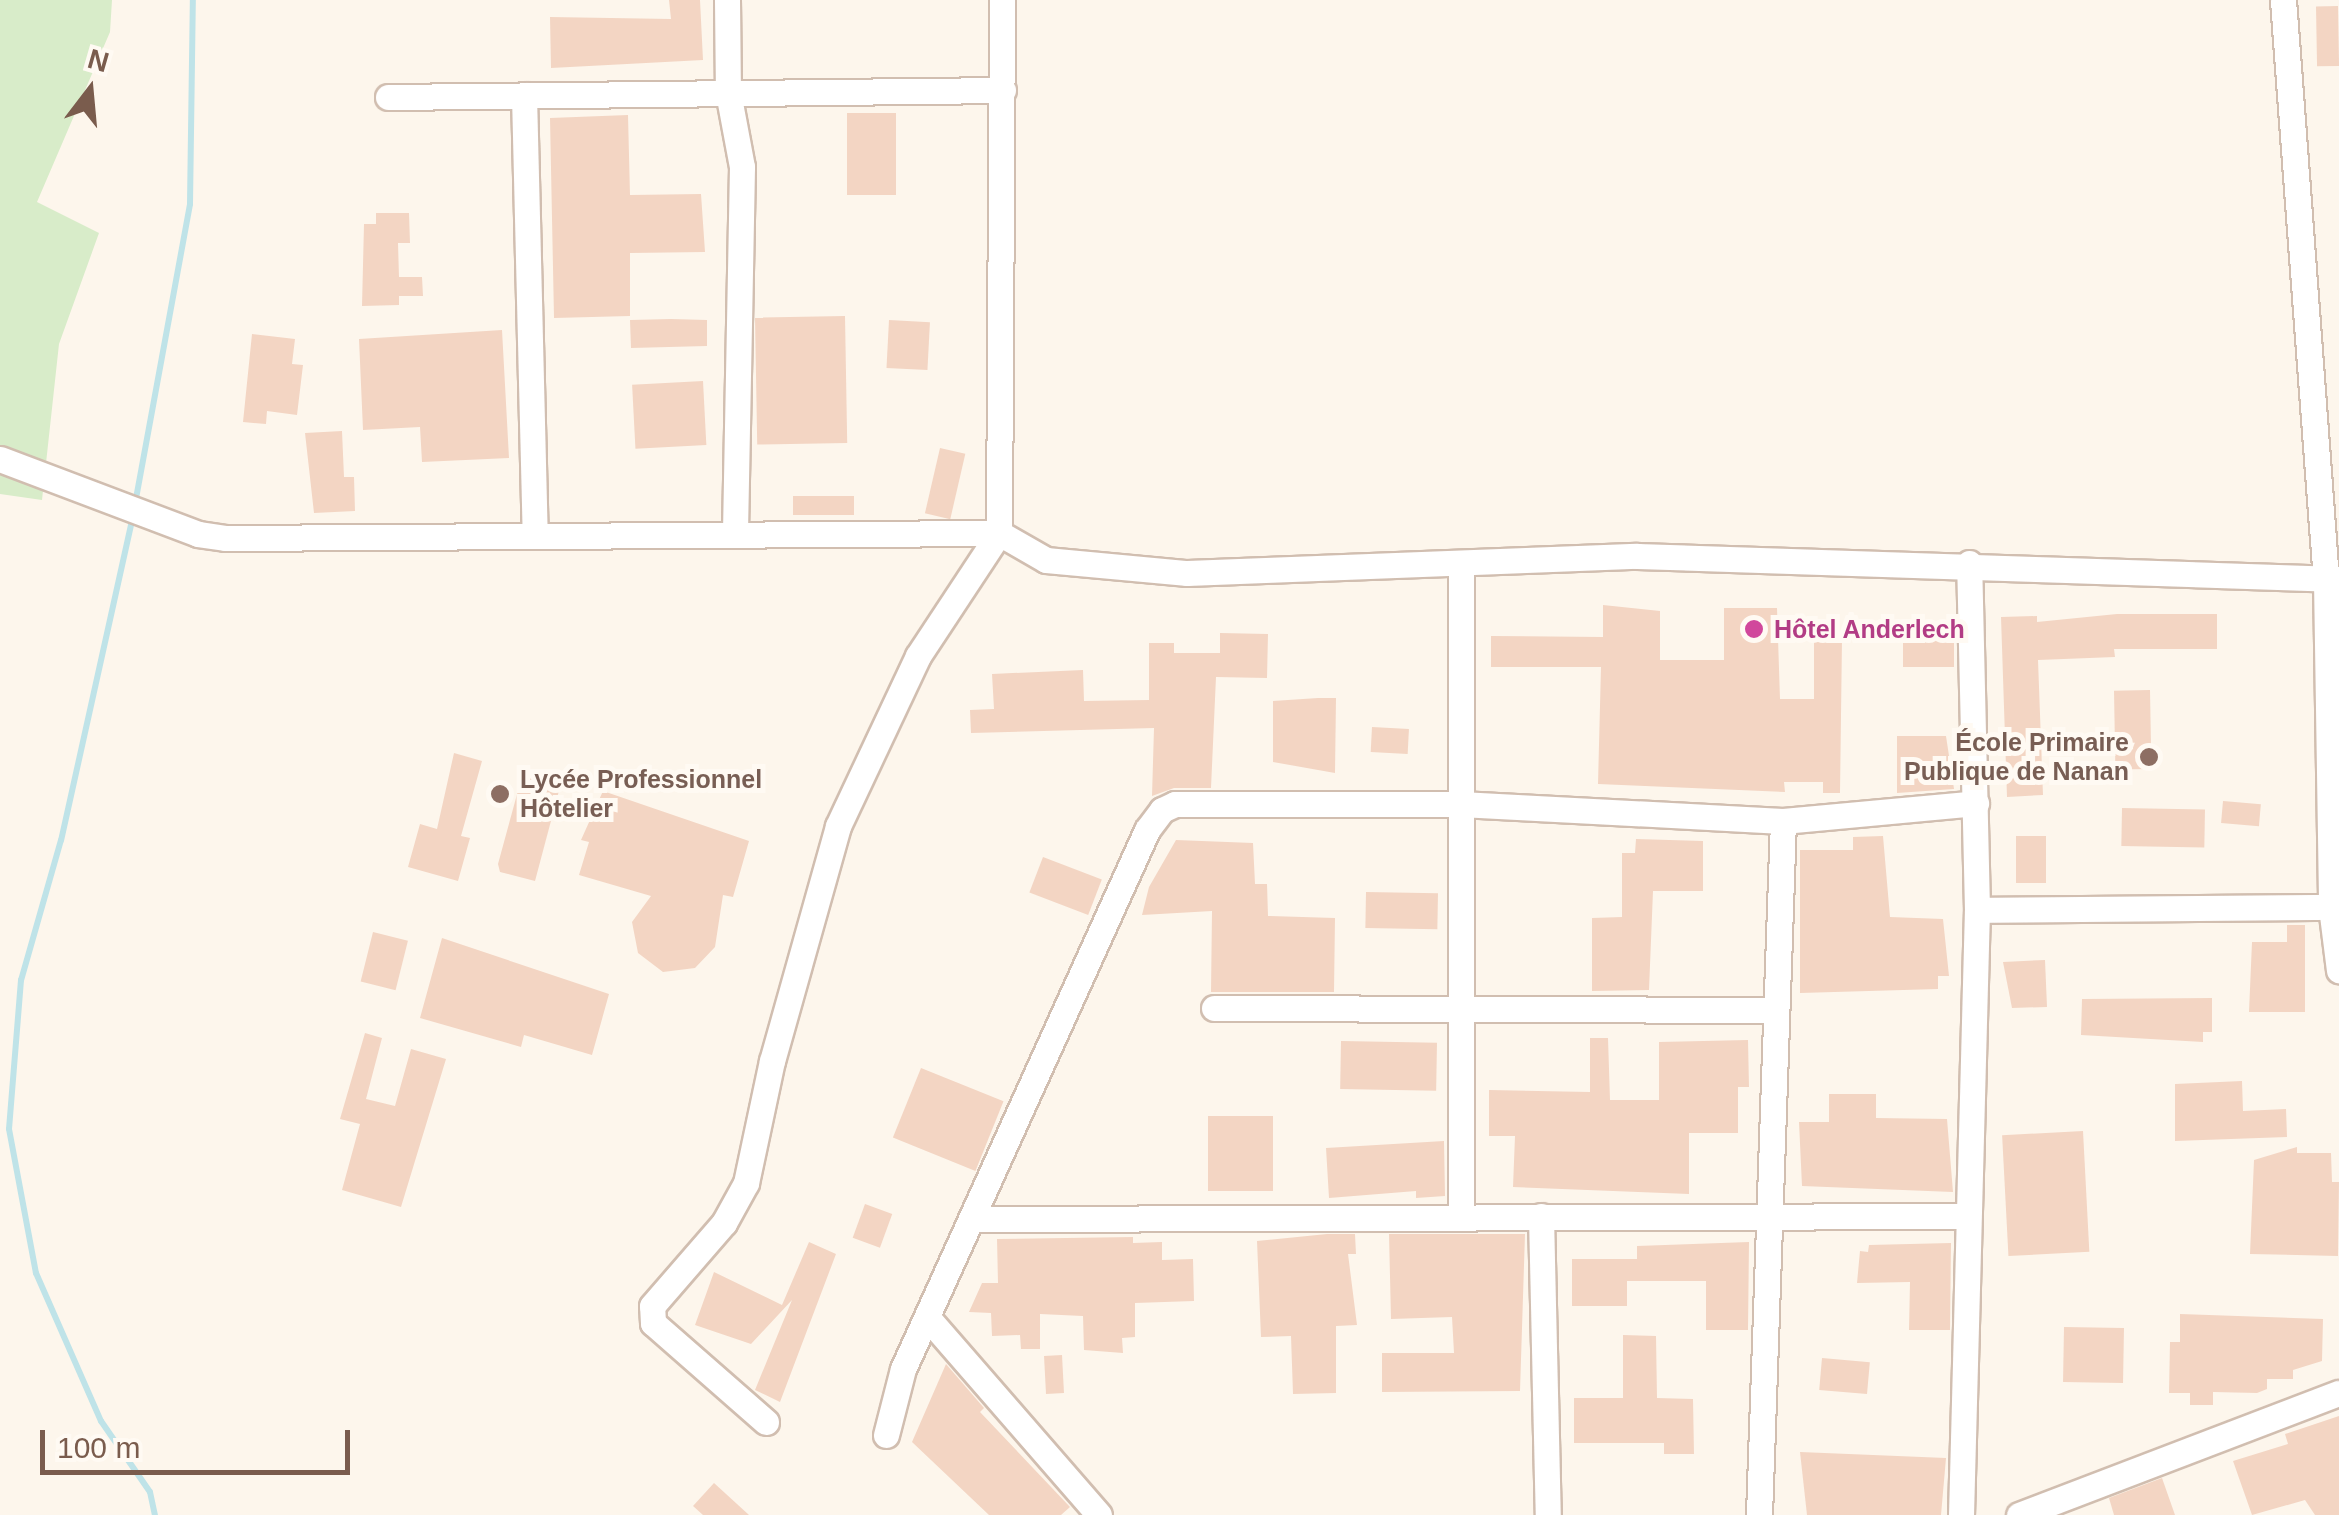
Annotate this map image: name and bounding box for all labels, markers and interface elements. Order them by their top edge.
north arrow [40,40,140,140]
text: N [84,43,112,78]
place label: Hôtel Anderlech [1774,614,1966,644]
marker: Hôtel Anderlech [1743,618,1765,640]
place label: École Primaire Publique de Nanan [1904,728,2129,787]
marker: École Primaire Publique de Nanan [2138,746,2160,768]
place label: Lycée Professionnel Hôtelier [520,765,762,824]
marker: Lycée Professionnel Hôtelier [489,783,511,805]
scale bar [45,1410,355,1472]
text: 100 m [57,1431,140,1464]

